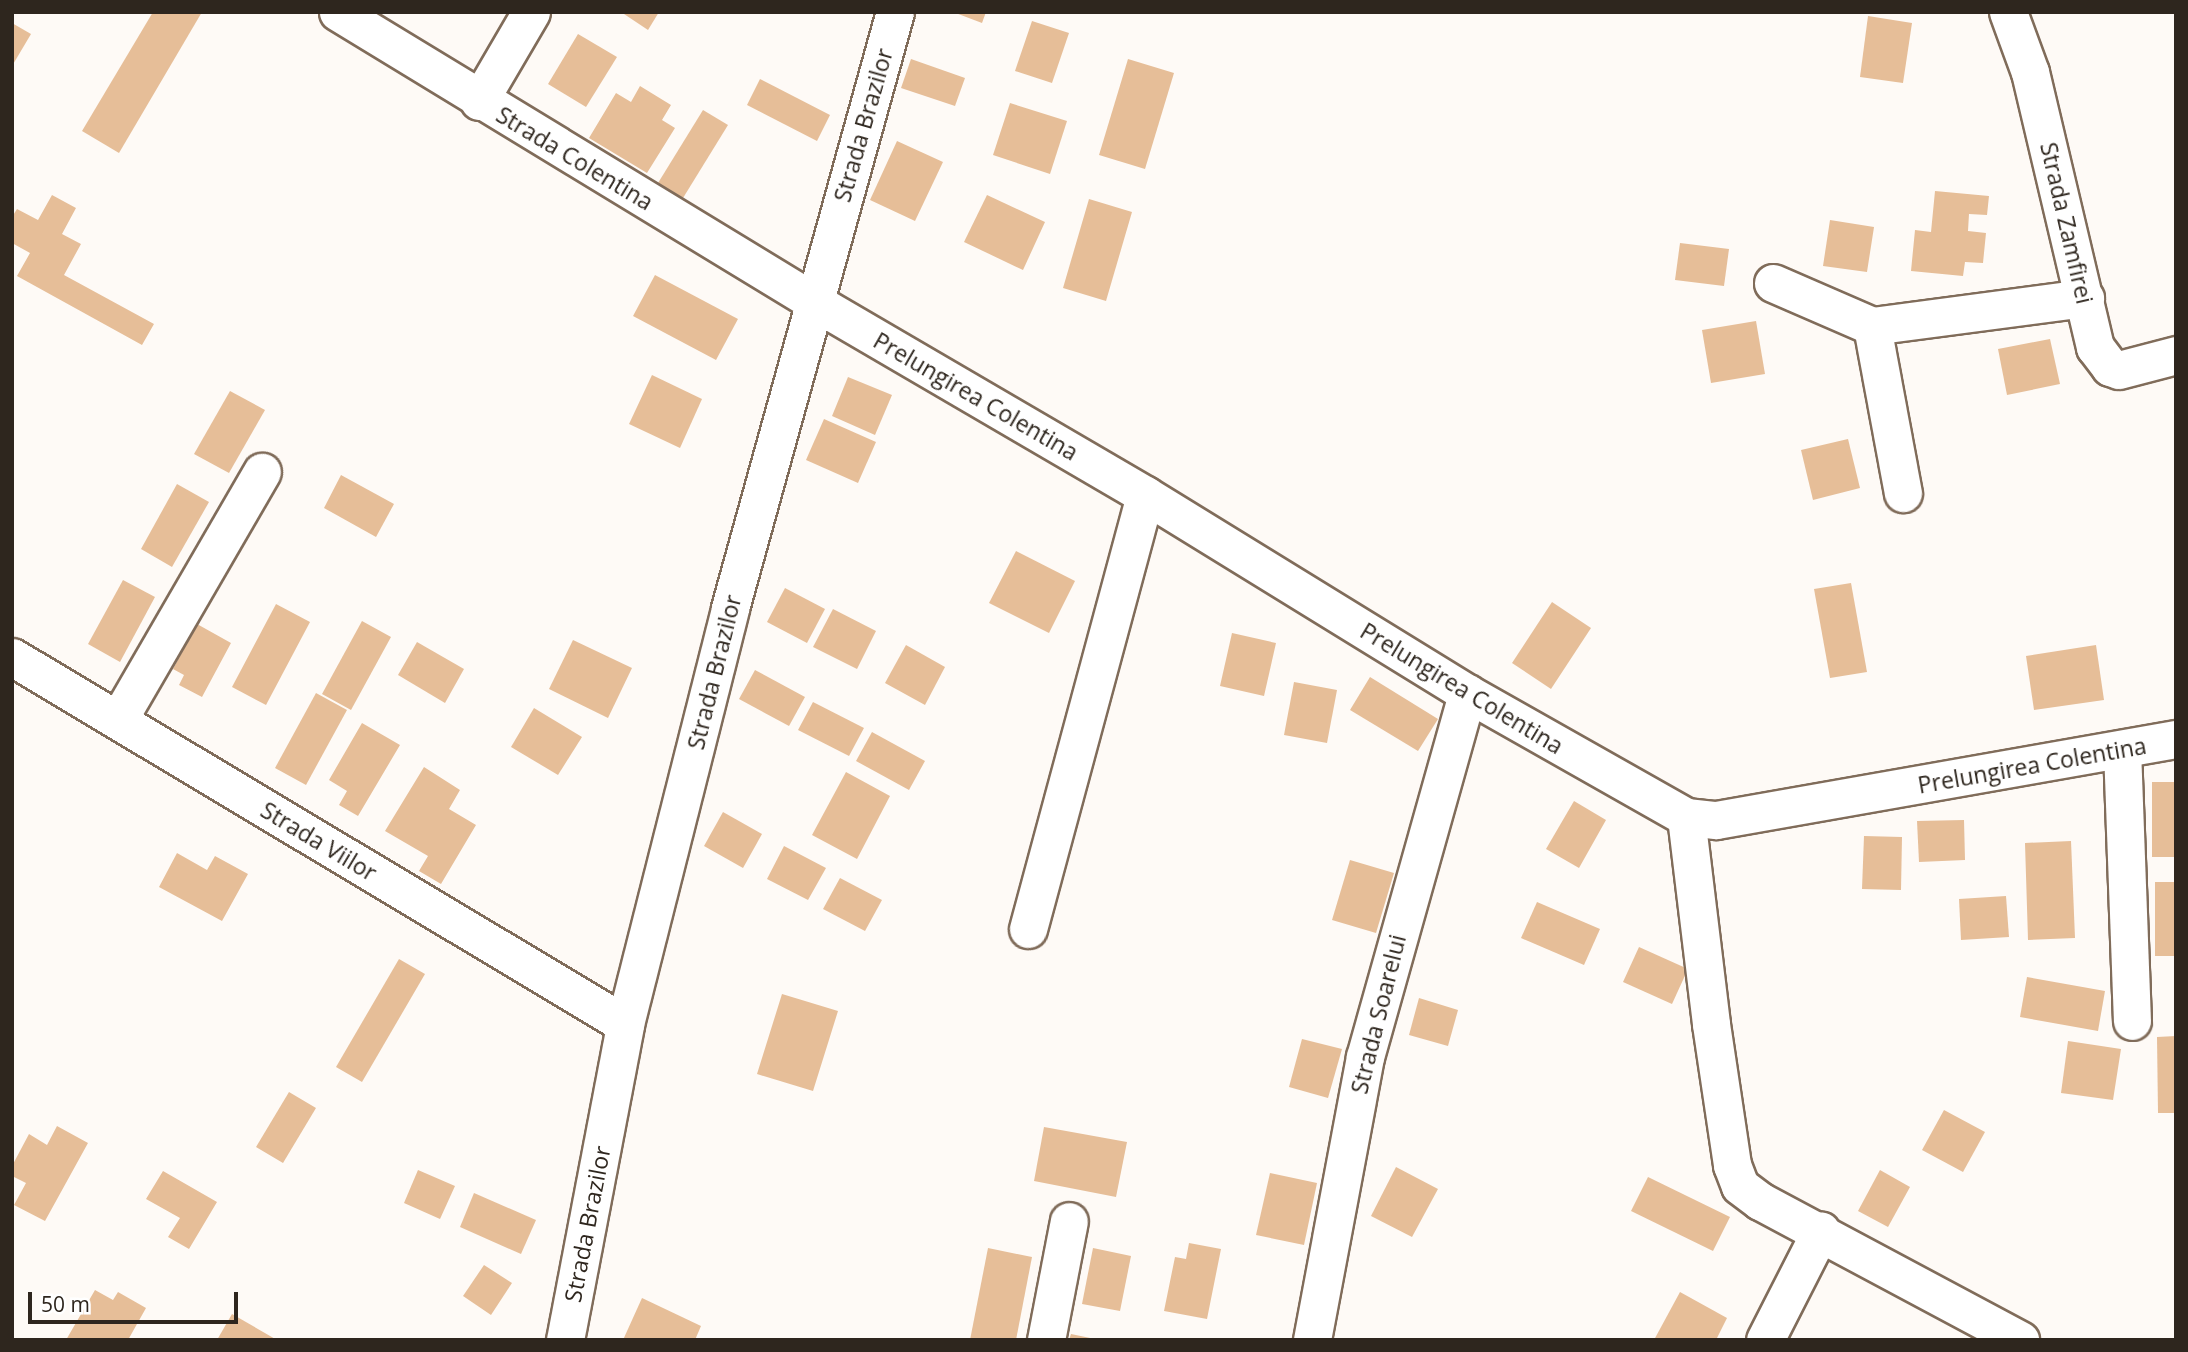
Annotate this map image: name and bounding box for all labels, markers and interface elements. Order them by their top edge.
street label: Strada Brazilor [828,45,898,205]
street label: Strada Colentina [492,100,658,216]
street label: Strada Zamfirei [2035,140,2099,306]
street label: Prelungirea Colentina [869,326,1083,466]
street label: Strada Brazilor [681,592,747,752]
street label: Prelungirea Colentina [1356,617,1568,759]
street label: Prelungirea Colentina [1916,731,2148,799]
street label: Strada Viilor [256,796,382,886]
street label: Strada Soarelui [1345,932,1411,1096]
street label: Strada Brazilor [558,1144,616,1304]
scale bar [32,1278,242,1322]
text: 50 m [41,1290,90,1318]

